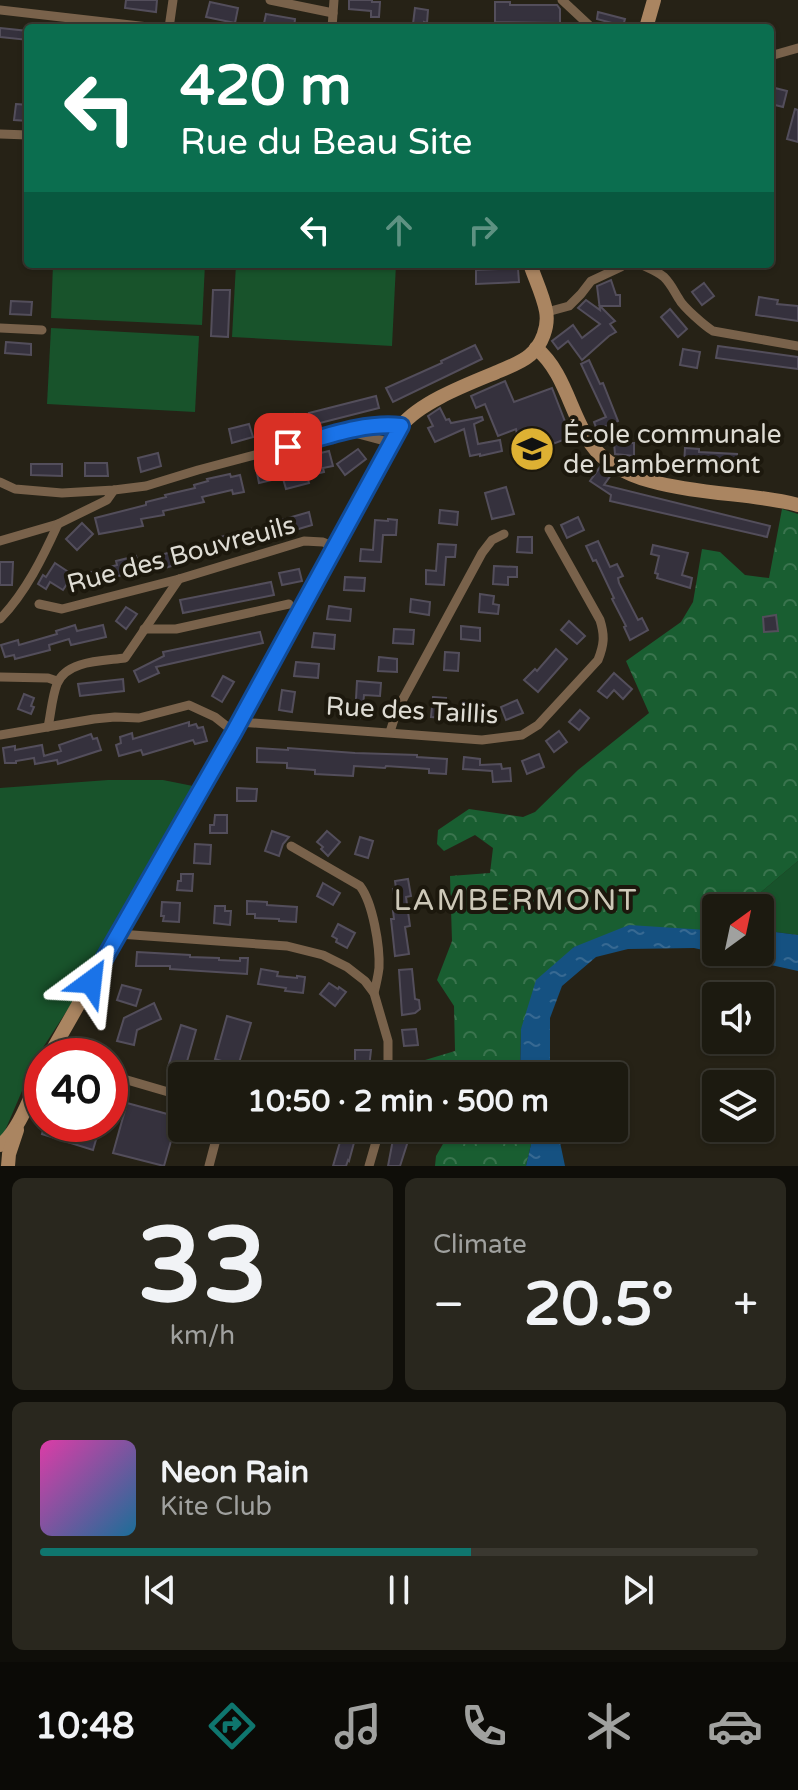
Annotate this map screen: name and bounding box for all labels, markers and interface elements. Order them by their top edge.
text: 420 m [180,53,351,120]
icon: left [48,56,152,160]
text: Rue du Beau Site [180,121,473,164]
icon: left [293,208,337,252]
icon: ahead [377,208,421,252]
icon: right [461,208,505,252]
pin [254,413,322,481]
place label: École communale de Lambermont [563,419,781,480]
icon: arrive [266,425,310,469]
school or university icon: École communale de Lambermont [508,425,556,473]
street label: Rue des Bouvreuils [64,509,299,600]
street label: Rue des Taillis [325,690,499,731]
district label: LAMBERMONT [393,882,639,919]
north arrow [702,894,774,966]
map controls [702,894,774,1142]
position arrow [49,940,133,1024]
button: sound [702,982,774,1054]
speed limit sign: 40 [24,1038,128,1142]
button: layers [702,1070,774,1142]
text: 10:50 · 2 min · 500 m [247,1083,549,1120]
text: 33 [137,1205,268,1330]
text: Climate [433,1229,527,1260]
text: 20.5° [524,1269,674,1341]
text: − [433,1279,464,1332]
text: + [733,1279,758,1332]
text: km/h [170,1320,235,1351]
text: Neon Rain [160,1454,309,1491]
text: Kite Club [160,1491,272,1522]
icon: previous [138,1568,182,1612]
icon: pause [377,1568,421,1612]
icon: next [616,1568,660,1612]
icon: directions [204,1698,260,1754]
icon: music [330,1698,386,1754]
icon: phone [456,1698,512,1754]
icon: climate [581,1698,637,1754]
icon: car [707,1698,763,1754]
text: 10:48 [35,1705,135,1748]

